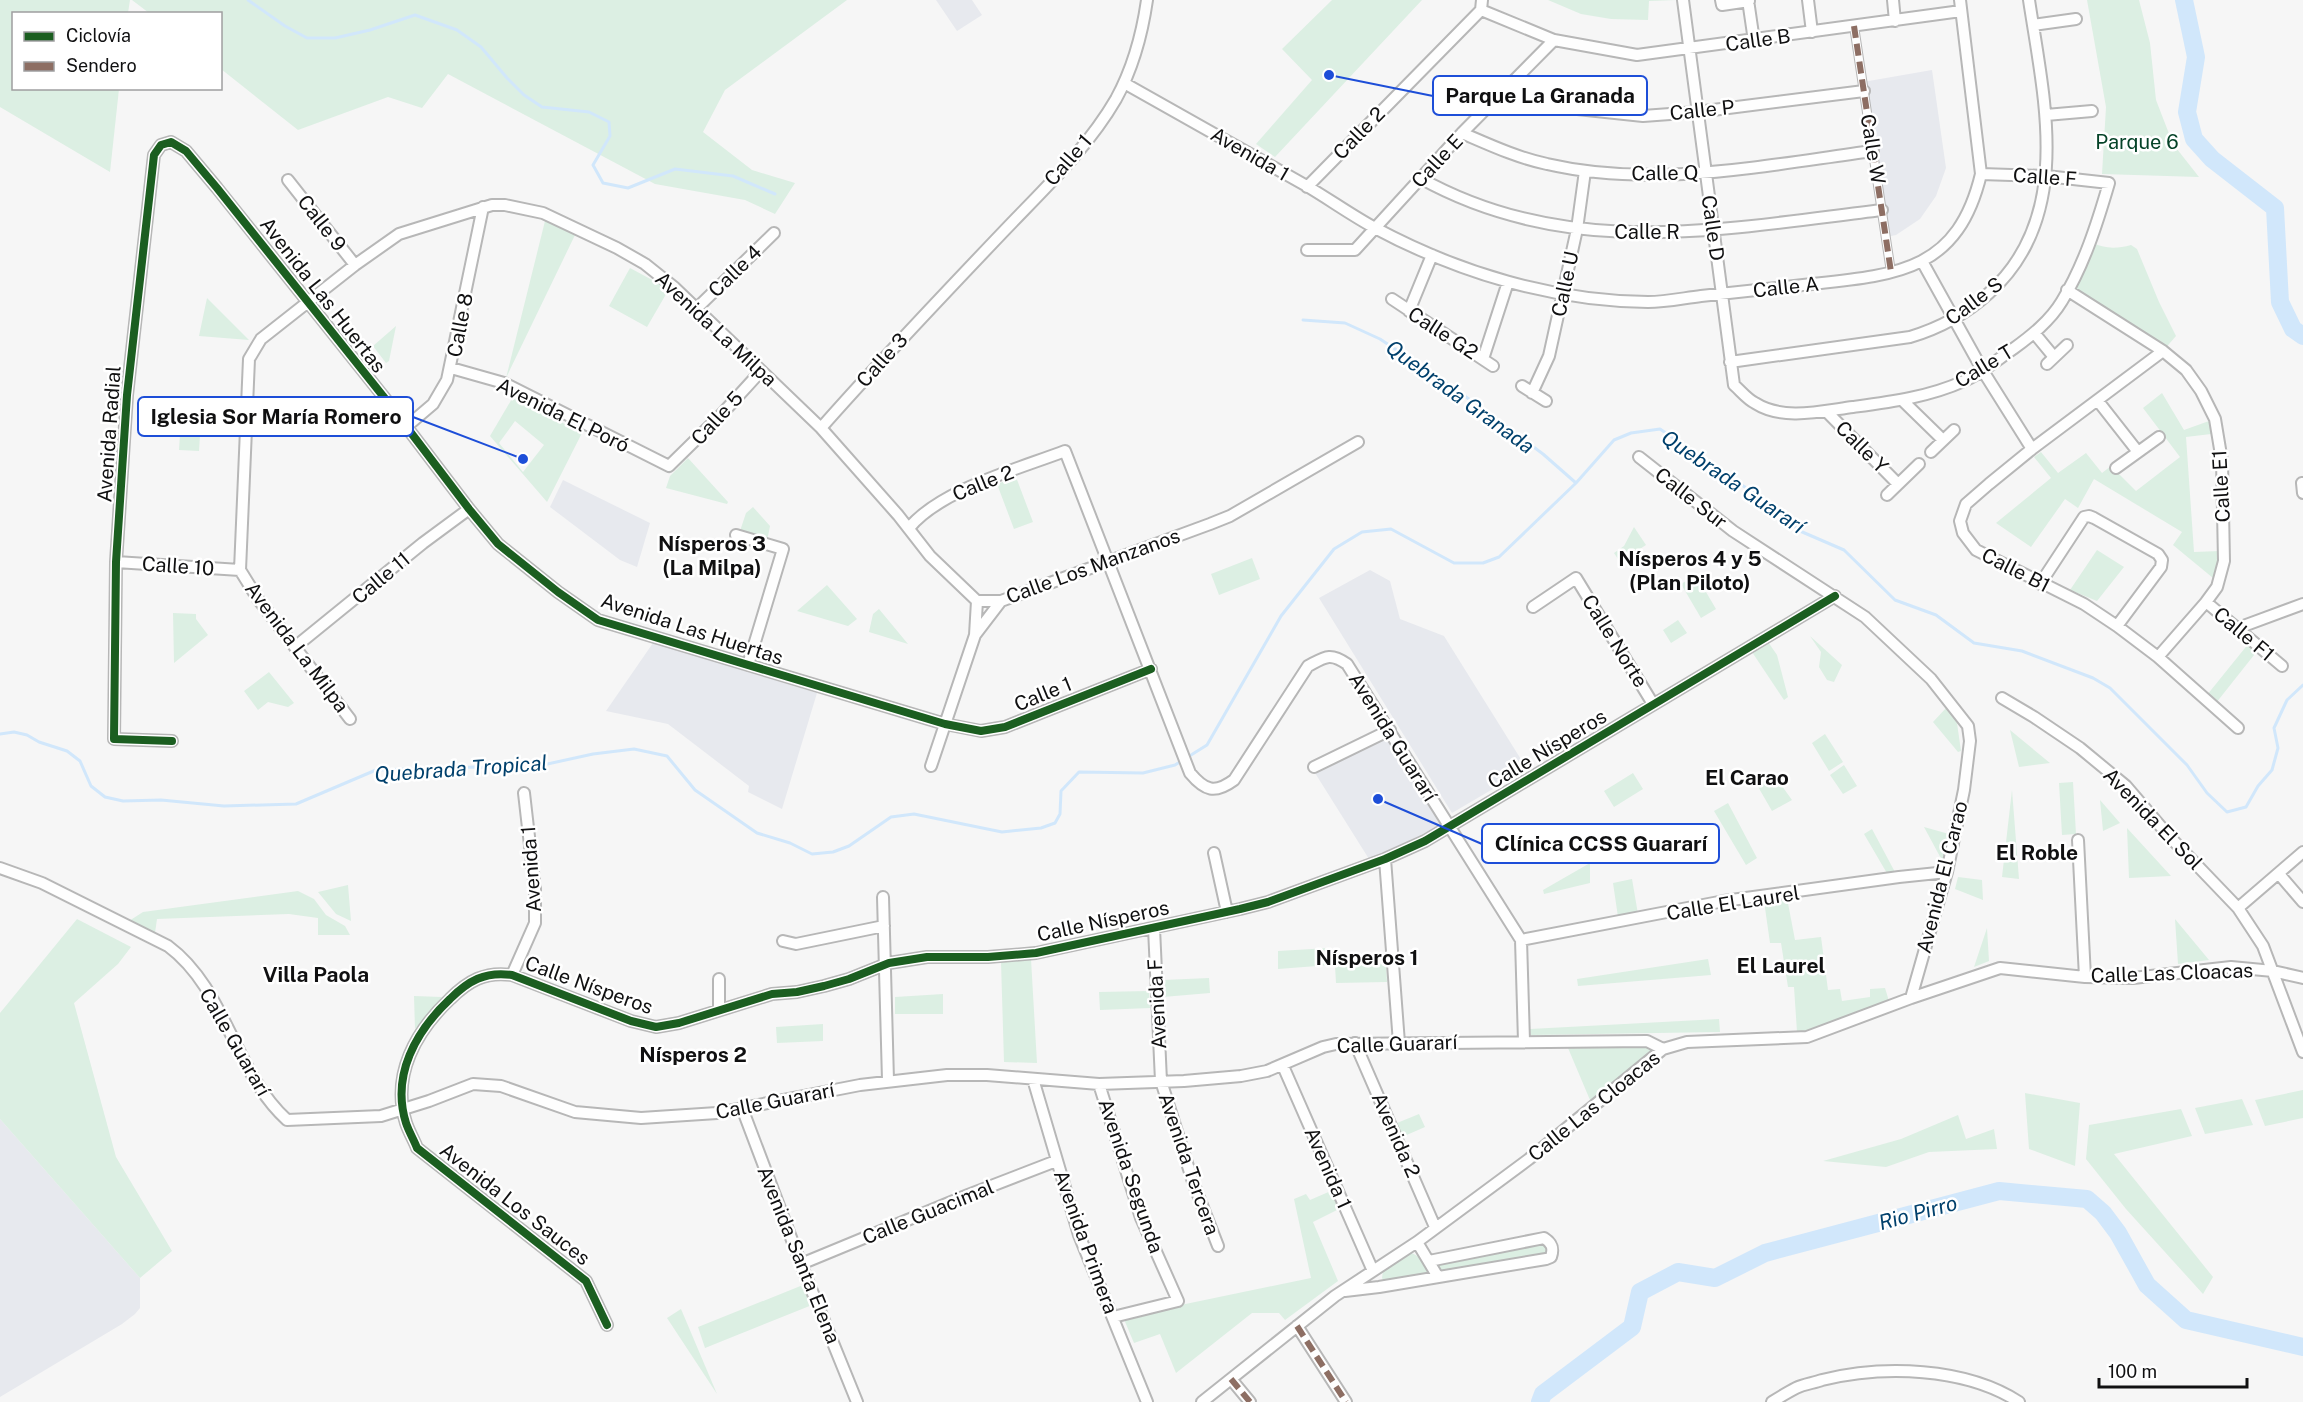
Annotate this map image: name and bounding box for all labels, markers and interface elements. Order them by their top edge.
legend [12,12,222,90]
street label: Calle B [1724,24,1792,56]
text: Ciclovía [66,25,131,46]
text: Sendero [66,55,137,76]
callout: Parque La Granada [1433,76,1647,115]
text: Parque La Granada [1445,83,1635,108]
street label: Calle P [1669,95,1736,125]
street label: Calle 2 [1328,102,1390,164]
street label: Calle W [1856,112,1890,186]
street label: Avenida 1 [1206,122,1294,186]
street label: Calle 1 [1039,129,1097,191]
street label: Calle E [1406,129,1468,193]
park label: Parque 6 [2095,130,2179,154]
street label: Calle Q [1631,160,1699,186]
street label: Calle F [2012,163,2078,191]
street label: Calle 9 [293,190,351,256]
street label: Calle D [1697,194,1729,262]
street label: Avenida Las Huertas [255,213,391,377]
street label: Calle R [1614,220,1680,244]
street label: Calle 4 [703,240,767,302]
street label: Calle U [1546,249,1584,319]
street label: Avenida La Milpa [650,267,782,391]
street label: Calle A [1752,272,1820,302]
street label: Calle S [1941,272,2007,330]
street label: Calle 8 [442,291,478,359]
street label: Calle G2 [1403,302,1483,364]
street label: Calle 3 [851,328,913,392]
water label: Quebrada Granada [1381,334,1539,459]
street label: Calle T [1950,339,2018,393]
street label: Avenida Radial [92,365,126,503]
street label: Avenida El Poró [493,373,633,457]
street label: Calle 5 [686,386,748,450]
callout: Iglesia Sor María Romero [138,397,413,436]
text: Iglesia Sor María Romero [150,404,402,429]
street label: Calle Y [1831,416,1893,478]
water label: Quebrada Guararí [1657,424,1811,540]
street label: Calle E1 [2207,449,2235,523]
street label: Calle 2 [949,460,1017,506]
street label: Calle Sur [1650,462,1732,534]
street label: Calle Los Manzanos [1003,523,1183,609]
district label: Nísperos 3 (La Milpa) [658,531,766,580]
street label: Calle B1 [1978,543,2054,597]
district label: Nísperos 4 y 5 (Plan Piloto) [1618,546,1762,595]
street label: Calle 11 [347,547,415,609]
street label: Calle 10 [141,552,215,580]
street label: Avenida La Milpa [240,577,354,717]
street label: Avenida Las Huertas [598,588,786,670]
street label: Calle Norte [1577,590,1653,692]
street label: Calle F1 [2209,602,2279,666]
street label: Avenida Guararí [1344,668,1443,807]
street label: Calle 1 [1011,672,1075,716]
street label: Calle Nísperos [1483,704,1611,794]
water label: Quebrada Tropical [374,750,548,787]
street label: Avenida El Sol [2098,763,2208,875]
district label: El Carao [1705,765,1789,790]
street label: Avenida El Carao [1911,798,1973,956]
callout: Clínica CCSS Guararí [1482,824,1719,863]
street label: Avenida 1 [516,825,546,913]
text: Clínica CCSS Guararí [1495,831,1709,856]
district label: El Roble [1996,840,2078,865]
street label: Calle El Laurel [1665,881,1801,925]
street label: Calle Nísperos [1035,895,1171,947]
district label: Nísperos 1 [1315,945,1419,970]
street label: Calle Nísperos [522,951,656,1019]
district label: El Laurel [1737,953,1826,978]
street label: Avenida F [1143,958,1171,1050]
street label: Calle Las Cloacas [2090,958,2254,988]
district label: Villa Paola [263,962,369,987]
street label: Calle Guararí [194,984,276,1101]
street label: Calle Guararí [1336,1030,1459,1058]
district label: Nísperos 2 [639,1042,747,1067]
street label: Calle Las Cloacas [1523,1046,1665,1166]
street label: Calle Guararí [714,1077,838,1124]
street label: Avenida 2 [1367,1089,1425,1181]
street label: Avenida Tercera [1153,1090,1225,1238]
street label: Avenida Segunda [1093,1096,1169,1256]
street label: Avenida 1 [1299,1124,1357,1212]
street label: Avenida Los Sauces [435,1138,595,1270]
street label: Avenida Santa Elena [752,1163,846,1347]
street label: Avenida Primera [1049,1167,1123,1317]
street label: Calle Guacimal [859,1175,997,1249]
water label: Rio Pirro [1876,1190,1960,1235]
scale bar [2099,1351,2248,1389]
text: 100 m [2108,1361,2157,1382]

